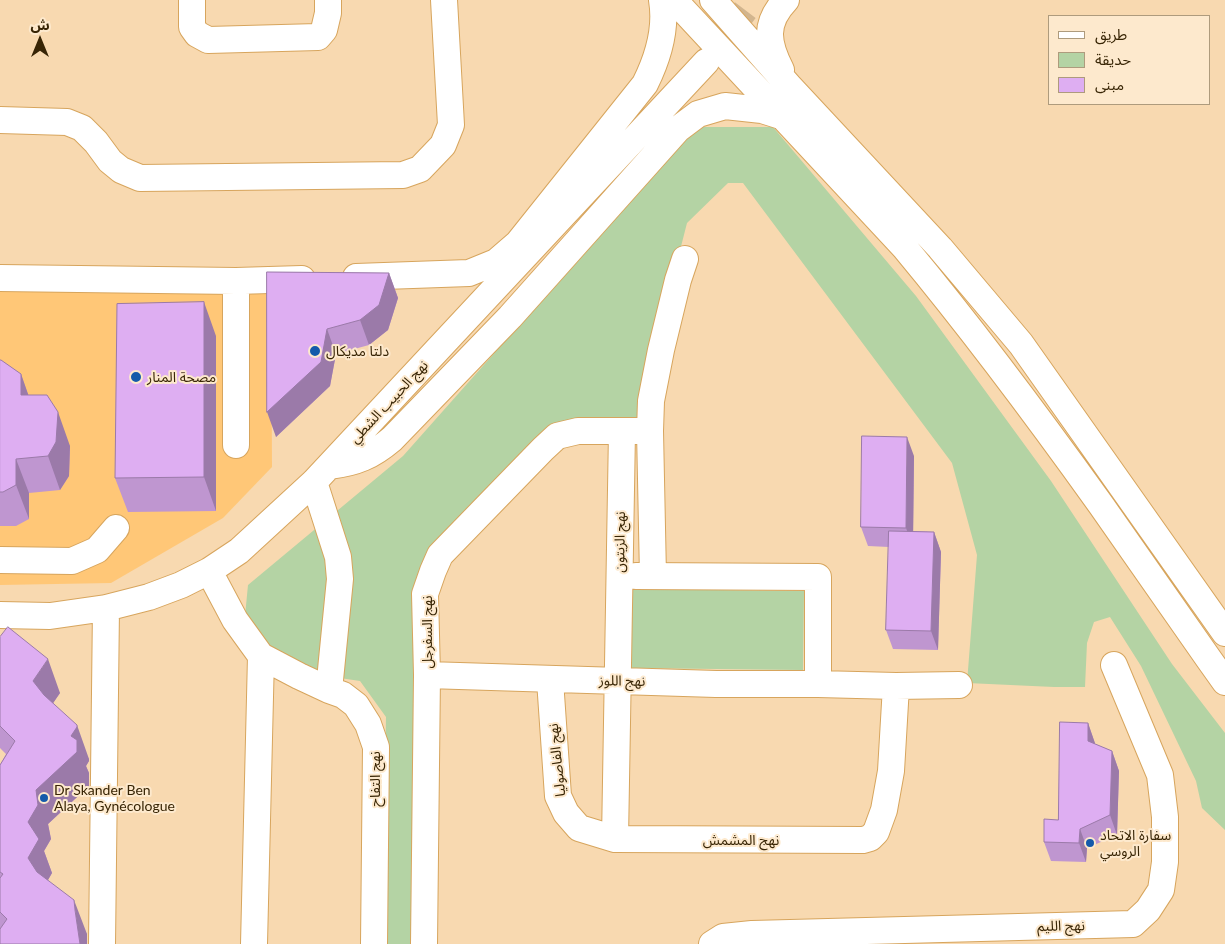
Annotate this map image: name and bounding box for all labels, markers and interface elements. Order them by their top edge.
north arrow [15,15,65,65]
legend [1048,15,1210,105]
text: ش [30,16,50,33]
text: طريق [1095,25,1127,43]
text: حديقة [1095,50,1131,68]
text: مبنى [1095,75,1124,93]
place label: دلتا مديكال [326,343,389,359]
marker: دلتا مديكال [308,344,322,358]
street label: نهج الحبيب الشطي [346,357,432,447]
place label: مصحة المنار [147,369,216,385]
marker: مصحة المنار [129,370,143,384]
street label: نهج الزيتون [611,511,629,573]
street label: نهج السفرجل [419,596,435,668]
street label: نهج اللوز [599,672,645,690]
street label: نهج الفاصوليا [545,722,569,798]
street label: نهج التفاح [367,751,383,807]
place label: Dr Skander Ben Alaya, Gynécologue [54,782,175,814]
marker: Dr Skander Ben Alaya, Gynécologue [38,792,50,804]
place label: سفارة الاتحاد الروسي [1100,827,1171,860]
street label: نهج المشمش [703,832,779,848]
marker: سفارة الاتحاد الروسي [1084,837,1096,849]
street label: نهج الليم [1037,917,1085,935]

